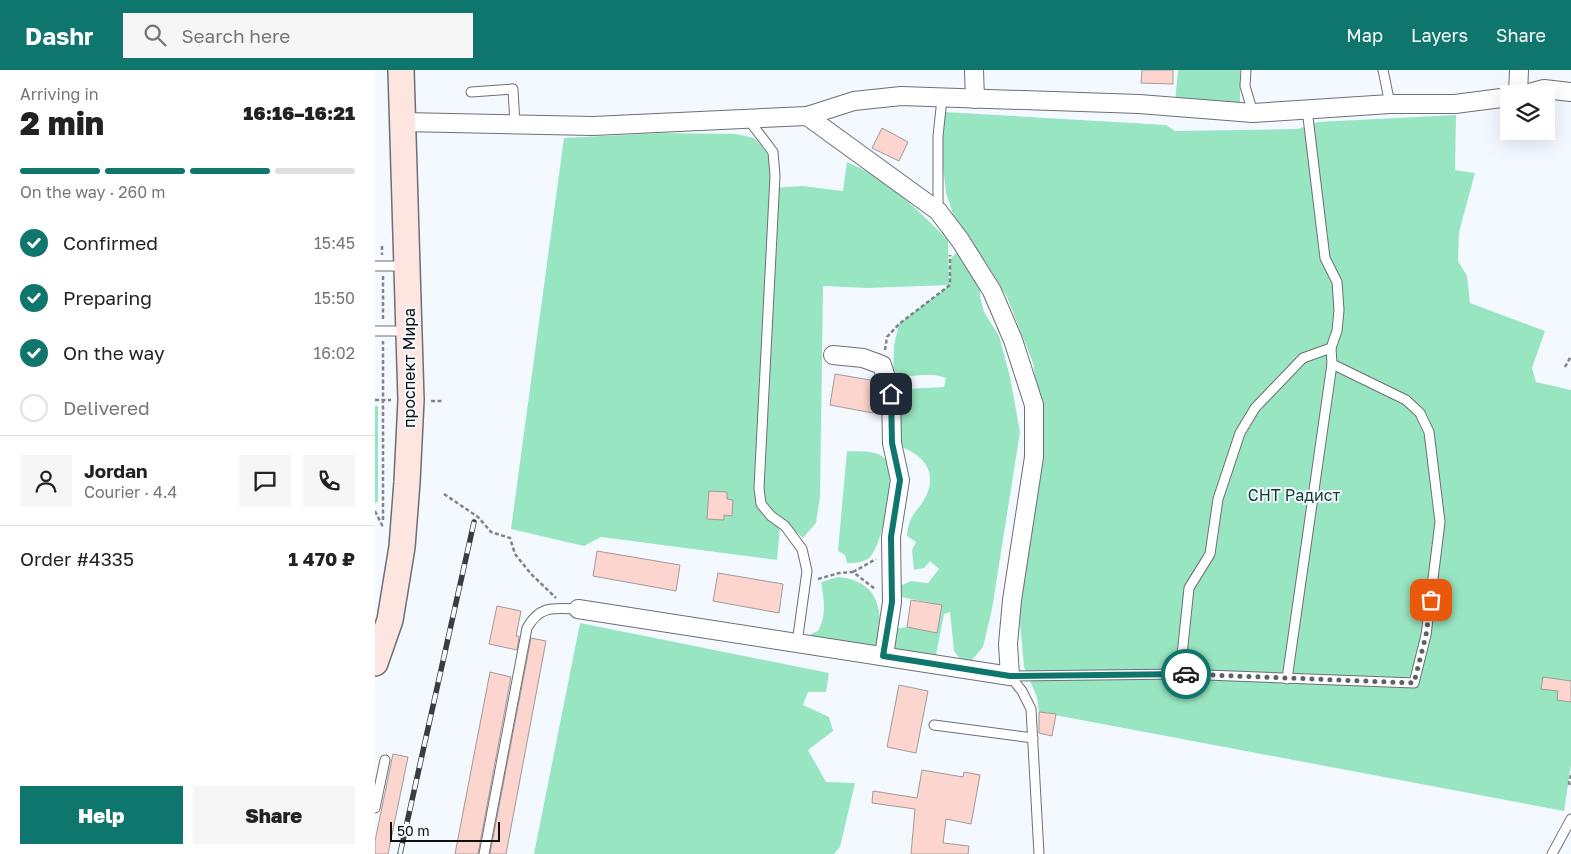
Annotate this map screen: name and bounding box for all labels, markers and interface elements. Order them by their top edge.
search box [123,13,473,58]
text: Dashr [25,21,93,50]
icon: search [141,21,169,49]
text: Search here [181,24,290,47]
text: Map [1346,24,1383,46]
text: Layers [1411,24,1468,46]
text: Share [1496,24,1546,46]
text: Arriving in [20,84,99,104]
map controls [1500,85,1555,140]
button: layers [1500,85,1555,140]
text: 16:16–16:21 [243,101,355,124]
text: 2 min [20,104,104,142]
text: On the way · 260 m [20,182,165,202]
icon: check [20,229,48,257]
text: Confirmed [63,231,158,254]
text: 15:45 [314,233,355,253]
icon: check [20,284,48,312]
text: Preparing [63,286,152,309]
text: 15:50 [314,288,355,308]
street label: проспект Мира [399,308,419,428]
icon: check [20,339,48,367]
text: On the way [63,341,165,364]
text: 16:02 [314,343,355,363]
pin [870,373,912,415]
icon: home [877,380,905,408]
text: Delivered [63,396,150,419]
button: person [20,455,72,507]
button: chat [239,455,291,507]
button: phone [303,455,355,507]
text: Jordan [84,459,148,482]
text: Courier · 4.4 [84,482,177,502]
park label: СНТ Радист [1248,485,1340,505]
text: Order #4335 [20,547,134,570]
text: 1 470 ₽ [288,547,355,570]
pin [1410,579,1452,621]
icon: bag [1417,586,1445,614]
courier [1161,649,1211,699]
icon: car [1172,660,1200,688]
button: Help [20,786,183,844]
button: Share [193,786,355,844]
scale bar [390,819,500,842]
text: 50 m [397,822,430,839]

